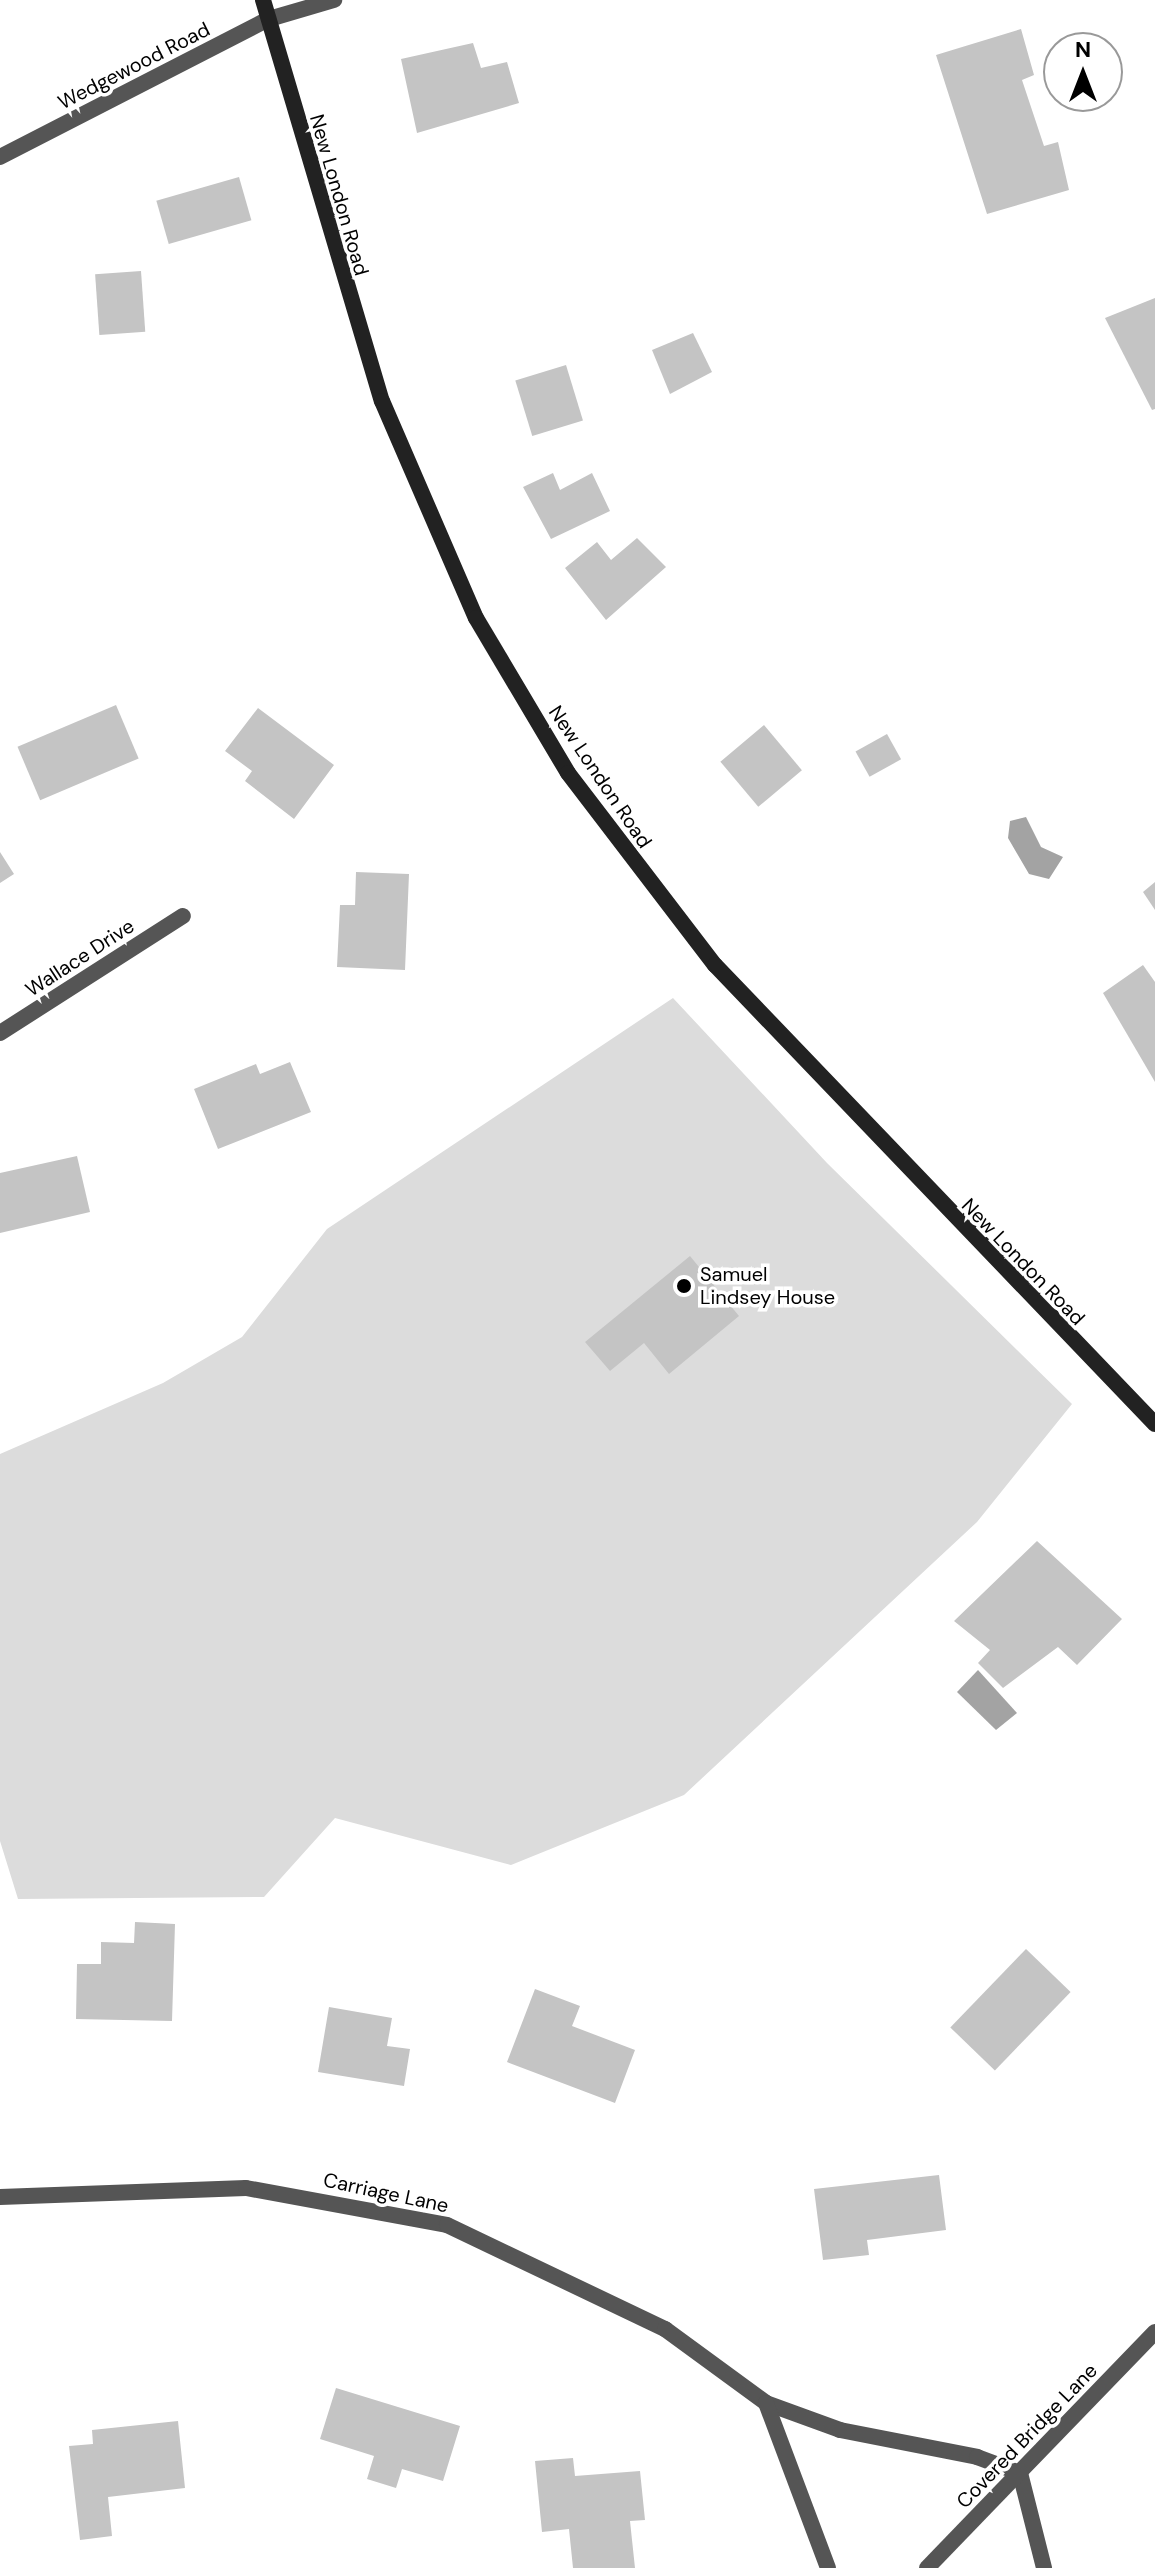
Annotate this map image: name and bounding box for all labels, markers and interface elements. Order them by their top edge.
street label: Wedgewood Road [54,17,214,115]
north arrow [1043,32,1123,112]
text: N [1075,35,1091,64]
street label: New London Road [305,112,373,278]
street label: New London Road [543,701,657,853]
street label: Wallace Drive [21,914,139,1002]
street label: New London Road [957,1194,1089,1330]
place label: Samuel Lindsey House [700,1262,835,1309]
marker: Samuel Lindsey House [675,1277,693,1295]
street label: Carriage Lane [321,2168,451,2218]
street label: Covered Bridge Lane [952,2359,1102,2513]

